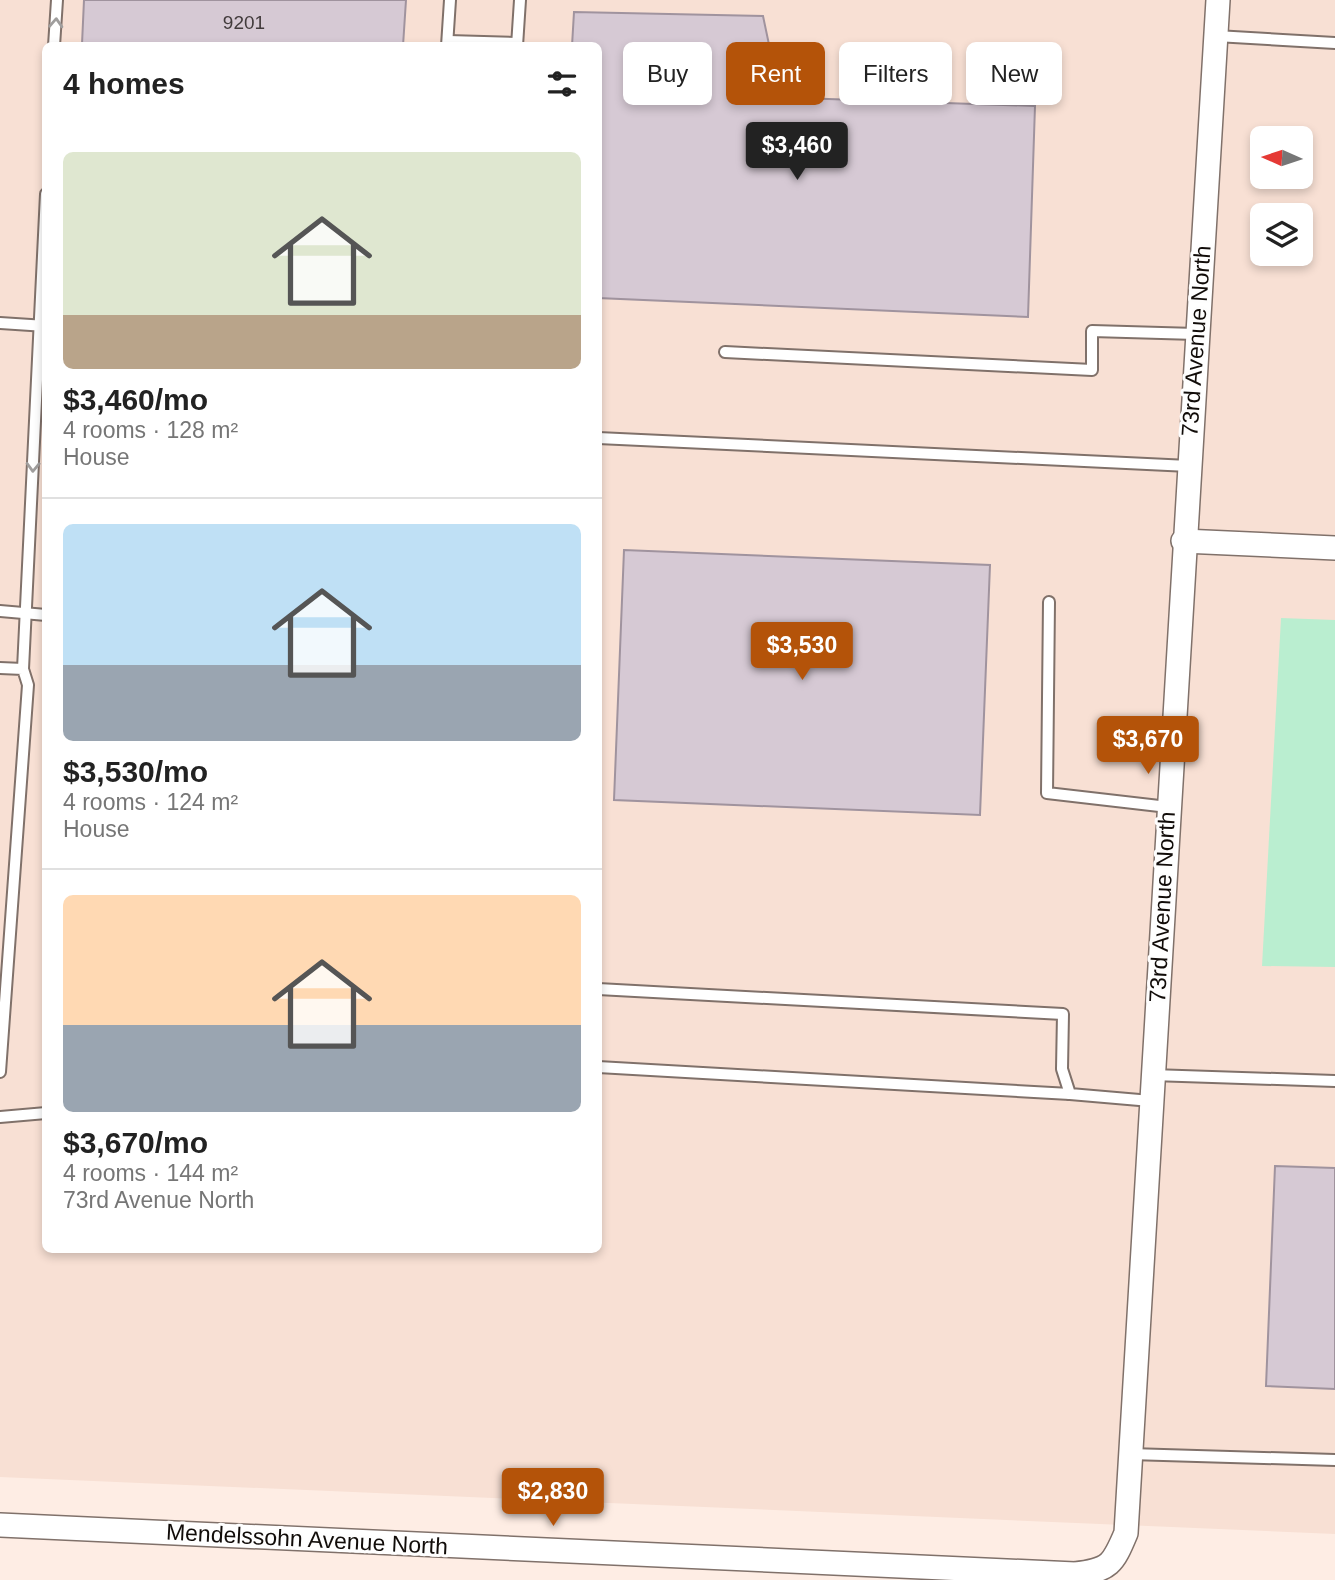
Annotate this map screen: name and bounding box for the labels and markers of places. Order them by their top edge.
pin: $3,460 [740,122,854,182]
pin: $3,530 [745,622,859,682]
pin: $3,670 [1091,716,1205,776]
pin: $2,830 [496,1468,610,1528]

